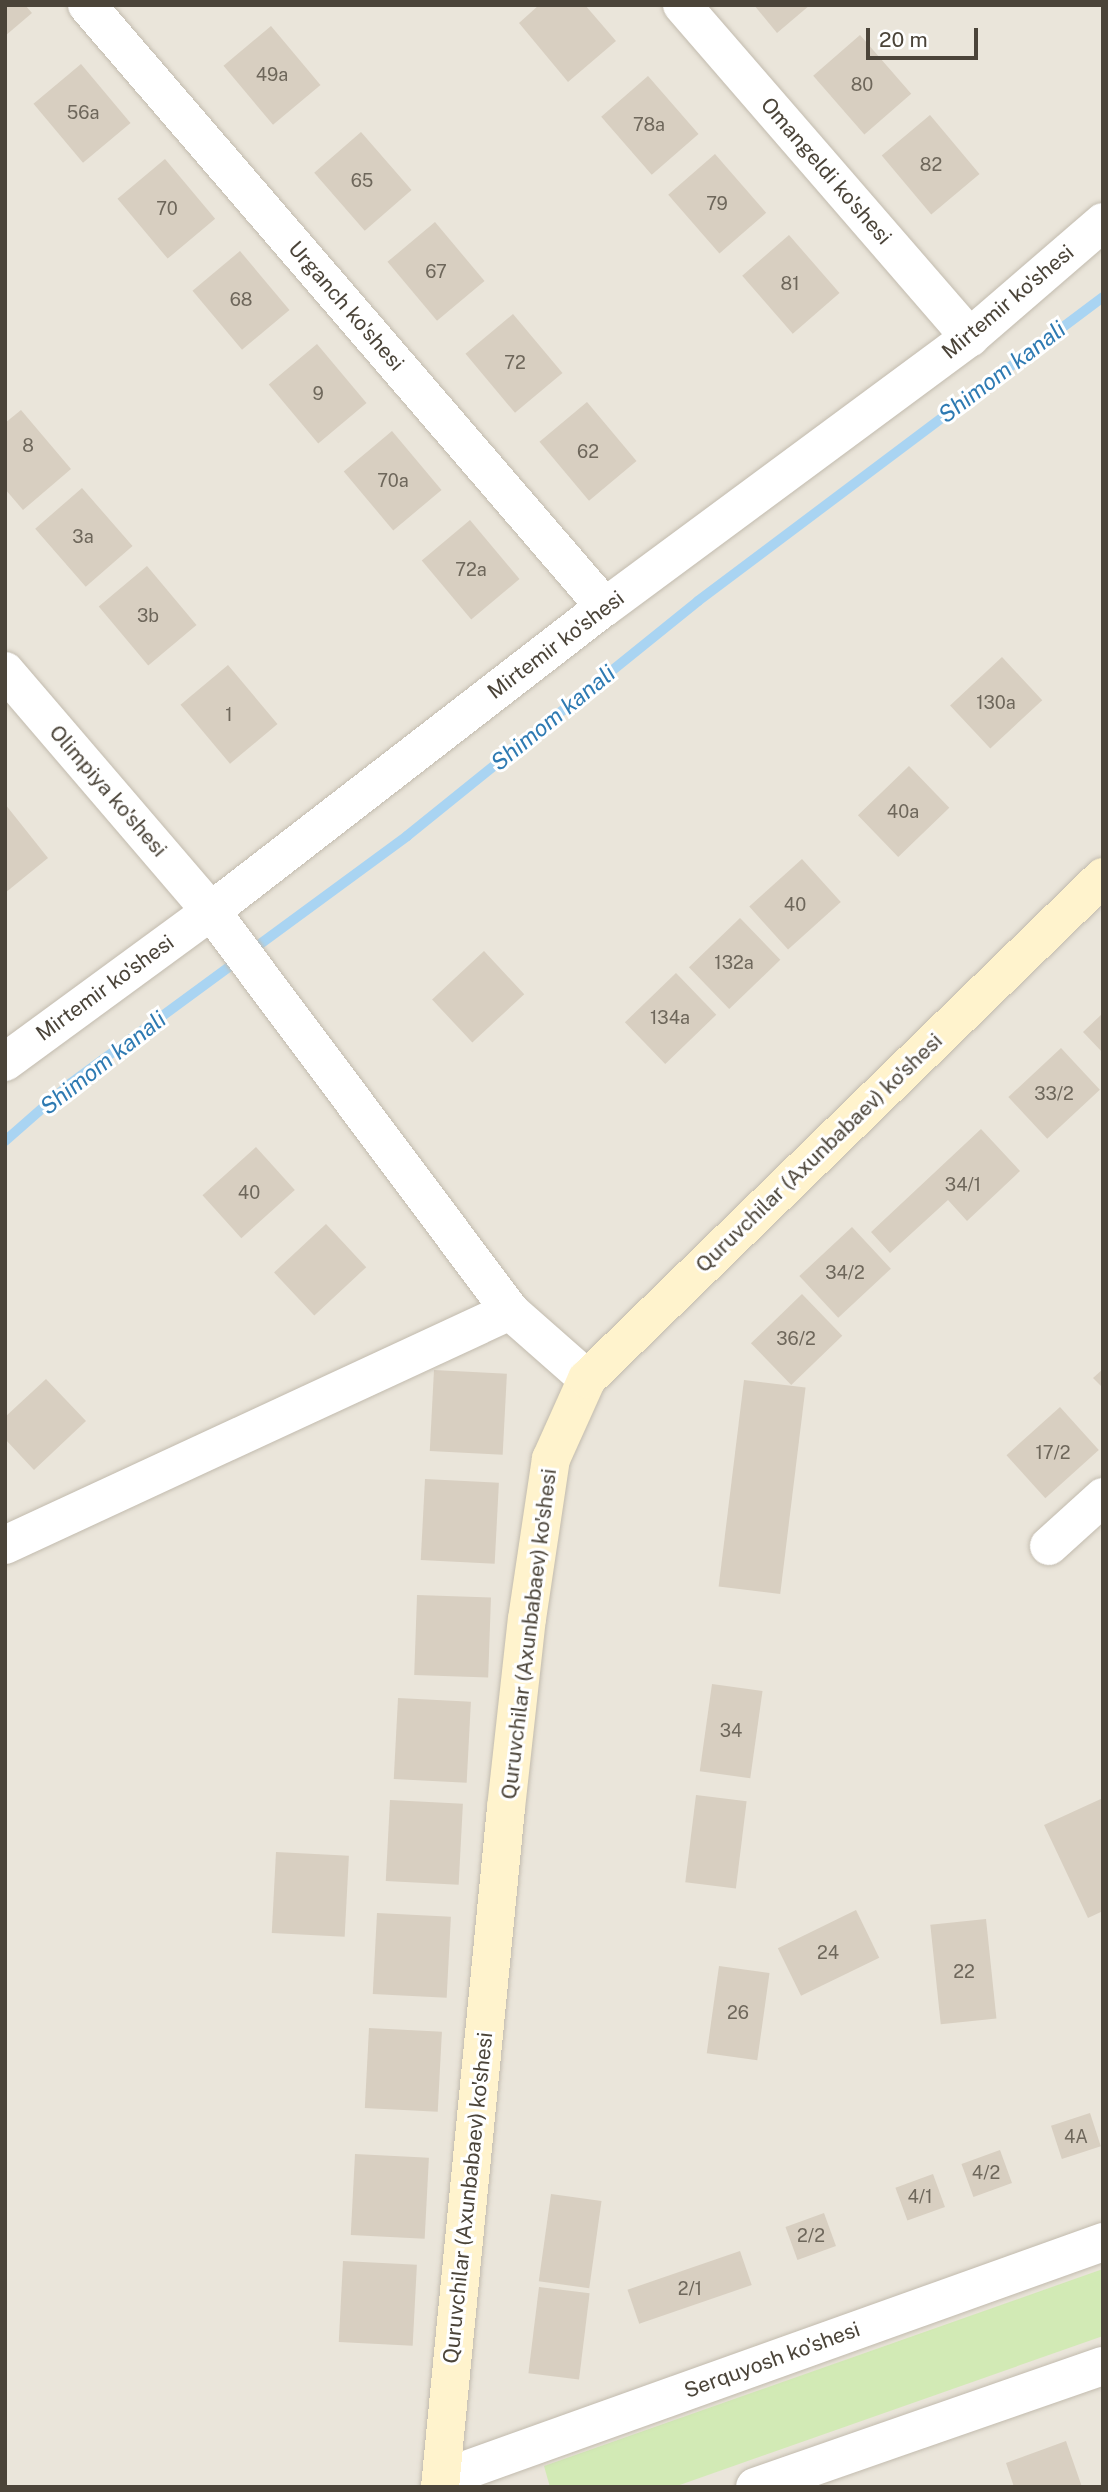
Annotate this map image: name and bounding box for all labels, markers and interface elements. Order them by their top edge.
scale bar [870,14,982,58]
text: 20 m [879,27,928,52]
house number: 49a [256,64,288,86]
house number: 80 [851,74,873,96]
street label: Omangeldi ko'shesi [755,92,897,250]
house number: 56a [67,102,99,124]
house number: 78a [633,114,665,136]
house number: 82 [920,154,942,176]
house number: 65 [351,170,373,192]
house number: 79 [706,193,728,215]
house number: 70 [156,198,178,220]
street label: Urganch ko'shesi [283,236,409,376]
street label: Mirtemir ko'shesi [937,240,1079,364]
house number: 67 [425,261,447,283]
house number: 81 [781,273,799,295]
house number: 68 [230,289,252,311]
water label: Shimom kanali [933,315,1071,429]
house number: 72 [504,352,526,374]
house number: 9 [312,383,324,405]
house number: 8 [22,435,34,457]
house number: 62 [577,441,599,463]
house number: 70a [377,470,409,492]
house number: 3a [72,526,94,548]
house number: 72a [455,559,487,581]
street label: Mirtemir ko'shesi [483,586,629,704]
house number: 3b [137,605,159,627]
water label: Shimom kanali [485,660,621,776]
house number: 130a [976,692,1016,714]
house number: 1 [225,704,233,726]
street label: Olimpiya ko'shesi [44,720,172,862]
house number: 40a [887,801,919,823]
house number: 40 [784,894,806,916]
street label: Mirtemir ko'shesi [31,930,179,1046]
house number: 132a [714,952,754,974]
water label: Shimom kanali [35,1005,171,1121]
house number: 134a [650,1007,690,1029]
street label: Quruvchilar (Axunbabaev) ko'shesi [691,1028,947,1278]
house number: 33/2 [1034,1083,1074,1105]
house number: 34/1 [945,1174,981,1196]
house number: 40 [238,1182,260,1204]
house number: 34/2 [825,1262,865,1284]
house number: 36/2 [776,1328,816,1350]
house number: 17/2 [1035,1442,1071,1464]
street label: Quruvchilar (Axunbabaev) ko'shesi [496,1467,562,1801]
house number: 34 [720,1720,742,1742]
house number: 24 [817,1942,839,1964]
house number: 22 [953,1961,975,1983]
house number: 26 [727,2002,749,2024]
street label: Quruvchilar (Axunbabaev) ko'shesi [438,2031,498,2365]
house number: 4A [1064,2126,1088,2148]
house number: 4/2 [972,2162,1000,2184]
house number: 4/1 [908,2186,932,2208]
house number: 2/2 [797,2225,825,2247]
house number: 2/1 [678,2278,702,2300]
street label: Serquyosh ko'shesi [681,2317,863,2403]

